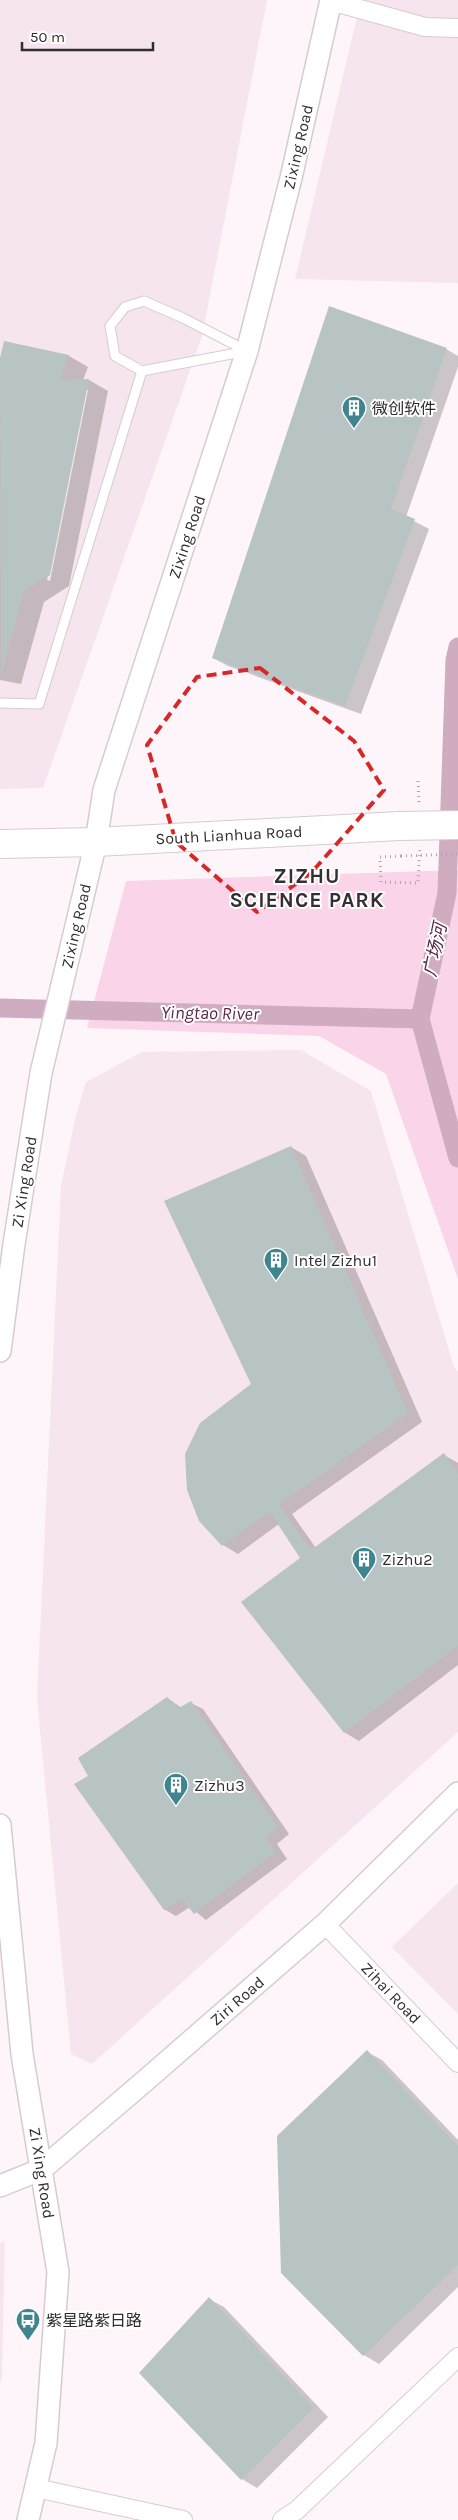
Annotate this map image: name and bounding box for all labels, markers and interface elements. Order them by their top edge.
scale bar [22,20,154,52]
text: 50 m [30,28,65,46]
street label: Zixing Road [279,103,317,191]
building icon: 微创软件 [341,395,367,429]
place label: 微创软件 [372,399,436,418]
street label: Zixing Road [165,493,209,581]
street label: South Lianhua Road [155,822,303,848]
district label: ZIZHU SCIENCE PARK [229,864,385,912]
street label: Zixing Road [57,882,95,970]
water label: 广场河 [419,918,452,979]
water label: Yingtao River [161,1001,260,1025]
street label: Zi Xing Road [7,1135,41,1229]
building icon: Intel Zizhu1 [263,1247,289,1281]
place label: Intel Zizhu1 [294,1251,377,1270]
building icon: Zizhu2 [351,1546,377,1580]
place label: Zizhu2 [382,1550,432,1569]
building icon: Zizhu3 [163,1772,189,1806]
place label: Zizhu3 [194,1776,245,1795]
street label: Zihai Road [357,1958,425,2028]
street label: Ziri Road [206,1972,268,2030]
street label: Zi Xing Road [25,2126,59,2220]
bus stop icon: 紫星路紫日路 [15,2307,41,2341]
place label: 紫星路紫日路 [46,2311,142,2330]

